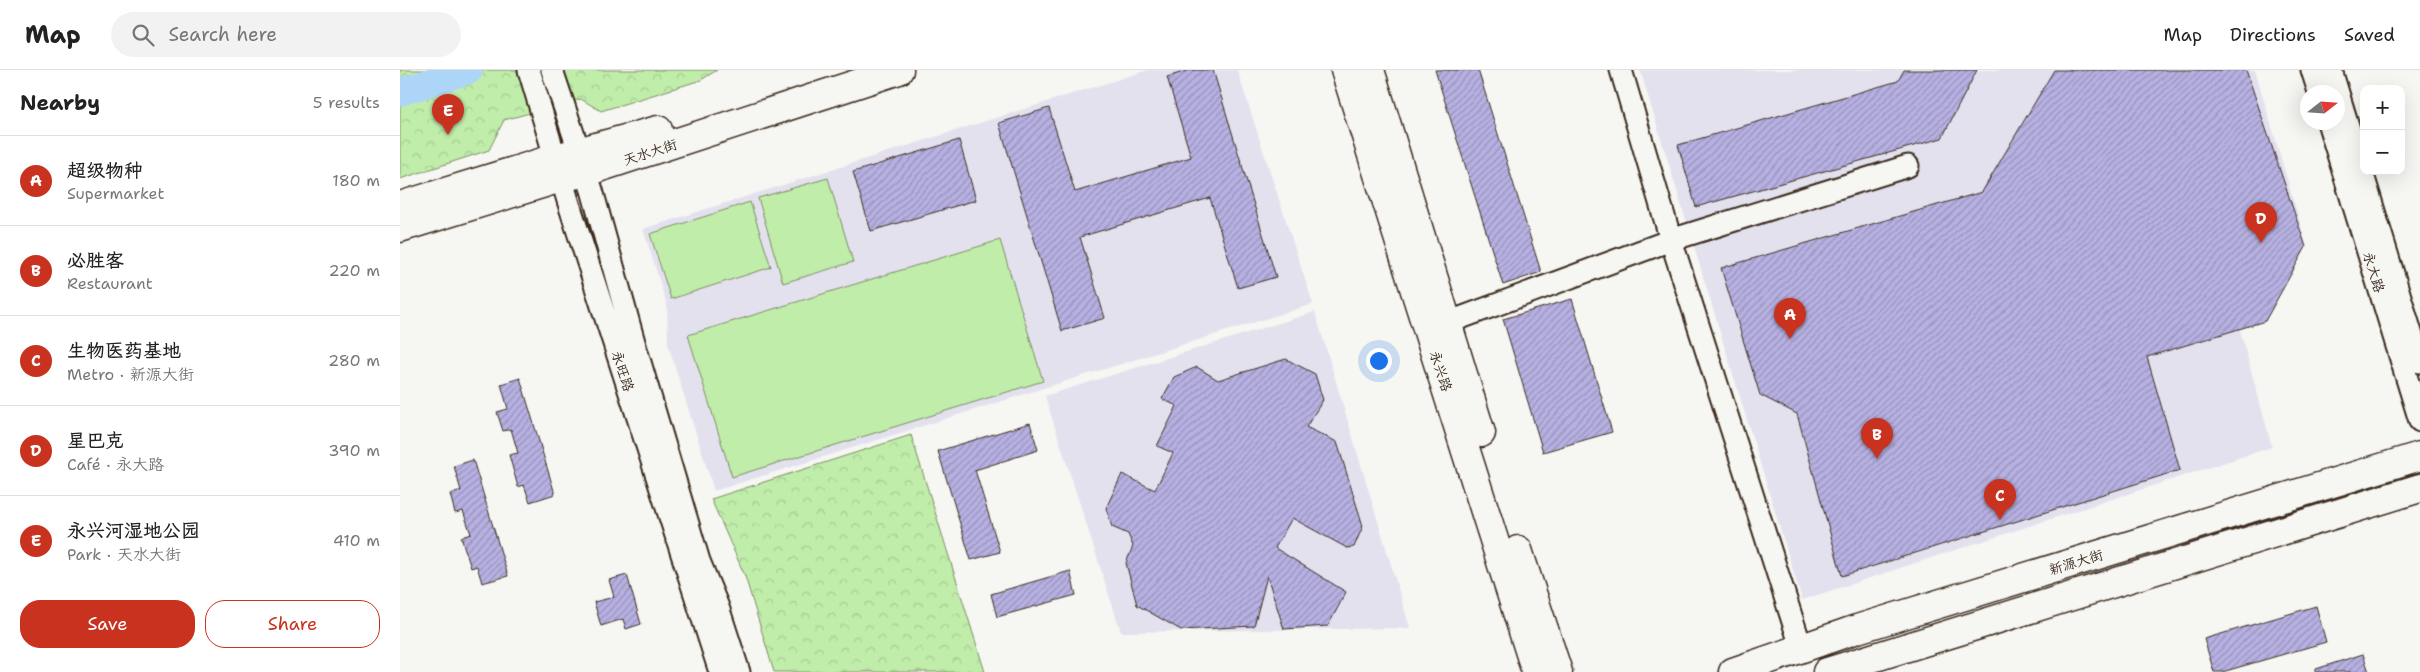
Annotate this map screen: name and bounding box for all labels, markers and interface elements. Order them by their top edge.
search box [111,12,461,57]
text: Map [25,19,81,51]
icon: search [129,21,157,49]
text: Search here [169,22,277,47]
text: Map [2164,23,2202,47]
text: Directions [2230,23,2316,47]
text: Saved [2344,23,2395,47]
north arrow [2300,85,2345,130]
map controls [2360,85,2405,175]
button: + [2360,85,2405,130]
text: Nearby [20,89,100,117]
text: 5 results [313,92,380,113]
pin: E [432,94,464,135]
button: − [2360,130,2405,175]
street label: 天水大街 [621,135,679,169]
text: 超级物种 [67,158,143,183]
text: A [30,170,42,191]
text: 180 m [332,170,380,191]
text: Supermarket [67,183,164,204]
pin: D [2245,202,2277,243]
text: 必胜客 [67,248,124,273]
street label: 永大路 [2359,249,2389,295]
text: B [31,260,41,281]
text: 220 m [328,260,380,281]
text: Restaurant [67,273,153,294]
pin: A [1774,298,1806,339]
text: 生物医药基地 [67,338,181,363]
street label: 永旺路 [608,348,638,394]
your location [1366,348,1392,374]
street label: 永兴路 [1426,348,1456,394]
text: C [31,350,41,371]
text: 280 m [328,350,380,371]
text: Metro · 新源大街 [67,364,194,385]
pin: B [1861,418,1893,459]
text: 星巴克 [67,428,124,453]
text: D [30,440,42,461]
text: 390 m [328,440,380,461]
text: Café · 永大路 [67,454,164,475]
pin: C [1984,479,2016,520]
text: 永兴河湿地公园 [67,518,200,543]
text: E [31,530,41,551]
text: 410 m [333,530,380,551]
text: Park · 天水大街 [67,544,181,565]
street label: 新源大街 [2047,545,2105,579]
button: Save [20,600,195,648]
button: Share [205,600,380,648]

